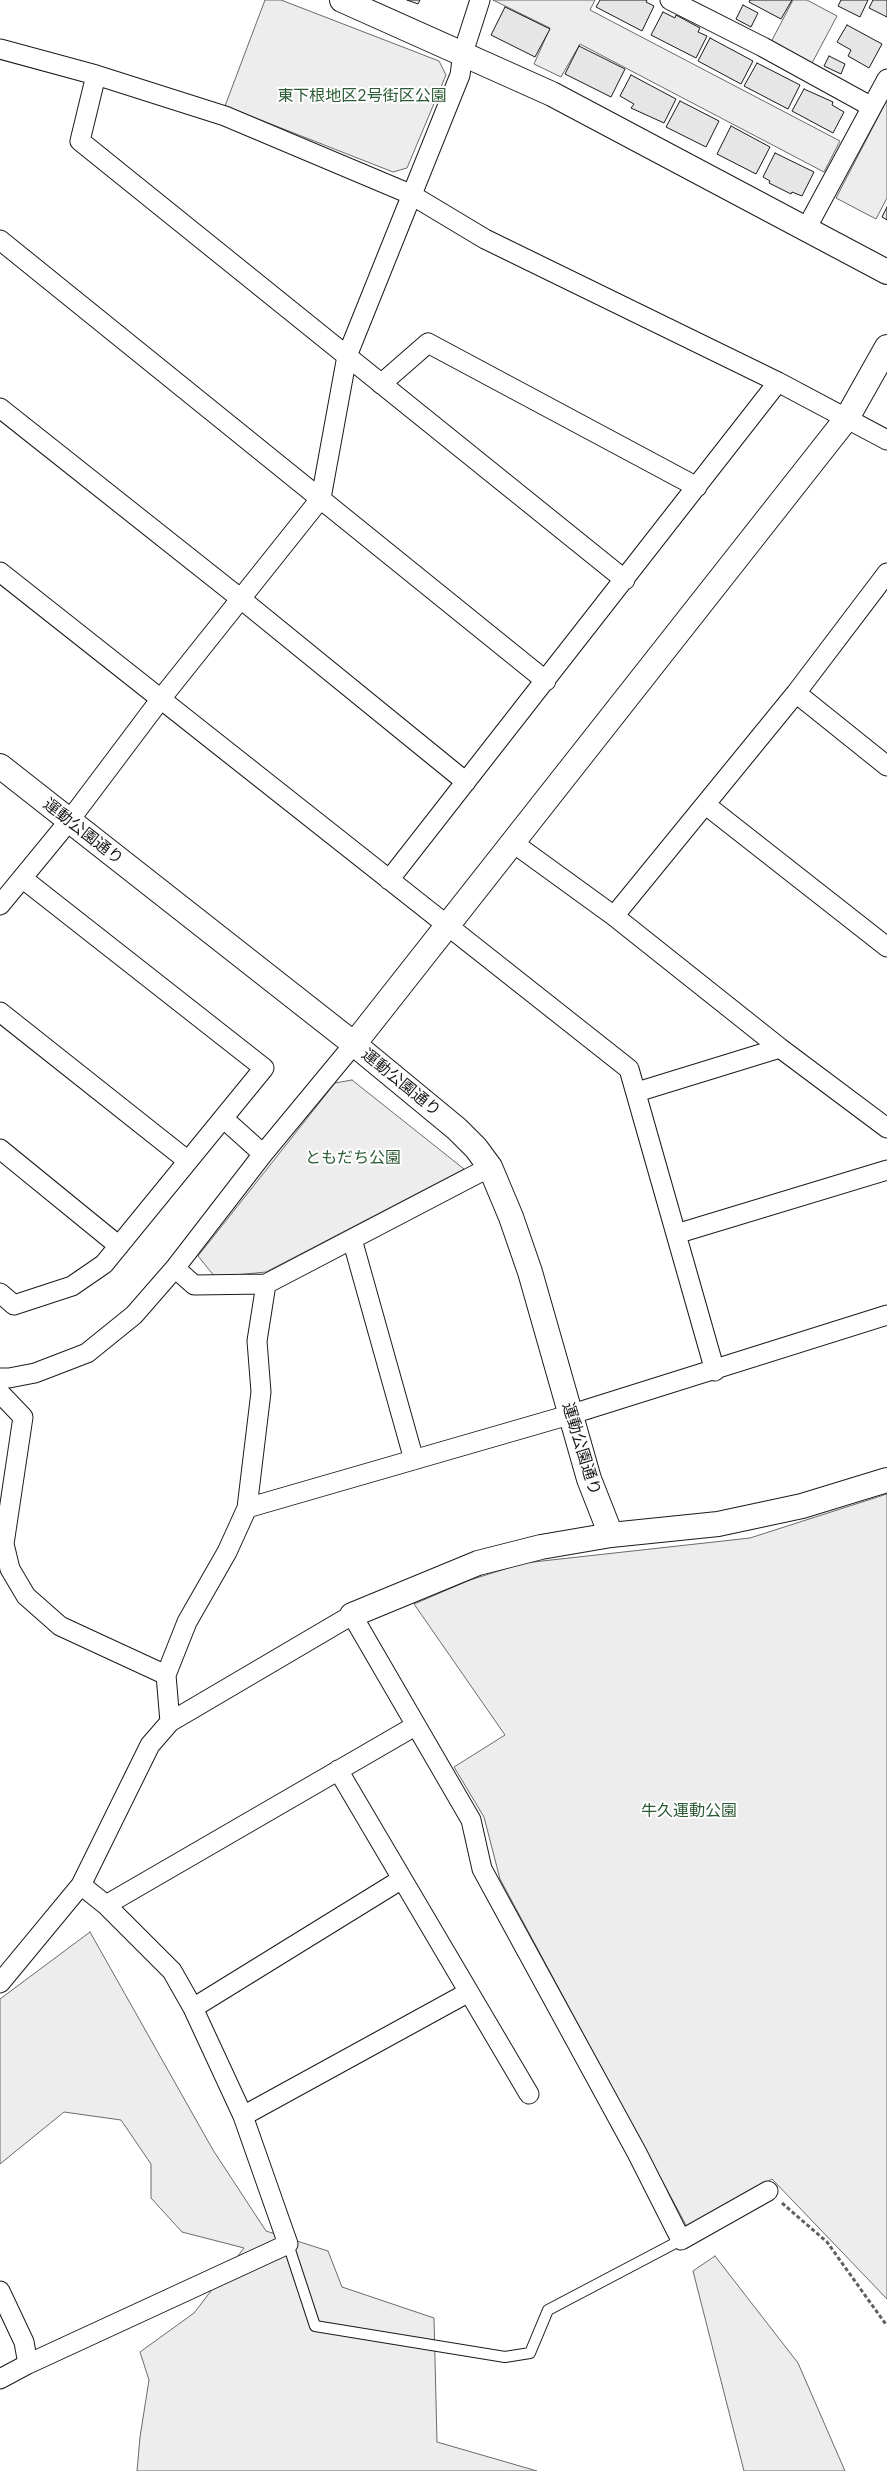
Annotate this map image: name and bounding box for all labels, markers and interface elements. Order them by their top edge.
park label: 東下根地区2号街区公園 [277,86,447,106]
street label: 運動公園通り [39,795,127,869]
street label: 運動公園通り [358,1045,444,1121]
park label: ともだち公園 [305,1148,401,1168]
street label: 運動公園通り [558,1400,604,1498]
park label: 牛久運動公園 [641,1801,737,1821]

